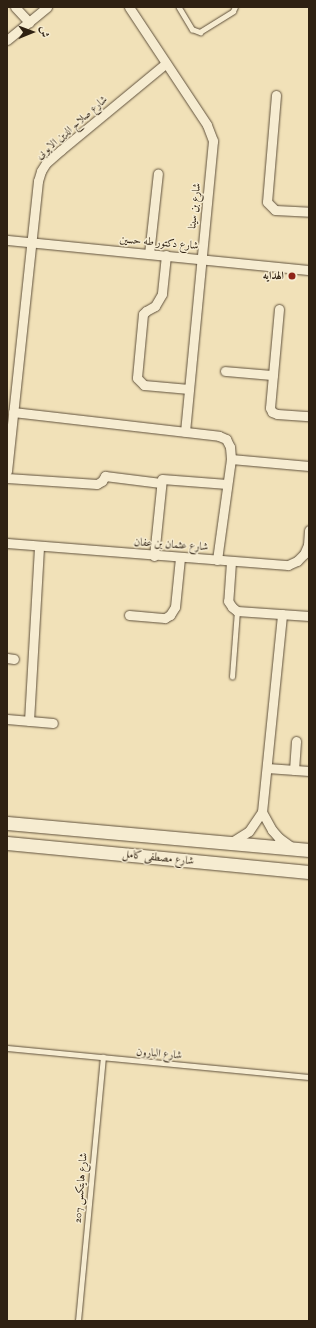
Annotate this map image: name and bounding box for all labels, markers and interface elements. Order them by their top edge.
north arrow [12,12,52,52]
text: ش [37,26,51,37]
street label: شارع صلاح الدين الايوبى [34,93,110,163]
street label: شارع بن سينا [186,182,204,230]
street label: شارع دكتور طه حسين [119,233,199,253]
place label: الهدايه [263,269,284,283]
marker: الهدايه [287,271,297,281]
street label: شارع عثمان بن عفان [133,536,209,554]
street label: شارع مصطفى كامل [122,848,194,868]
street label: شارع البارون [135,1045,183,1063]
street label: شارع هايتكس 207 [71,1152,91,1224]

